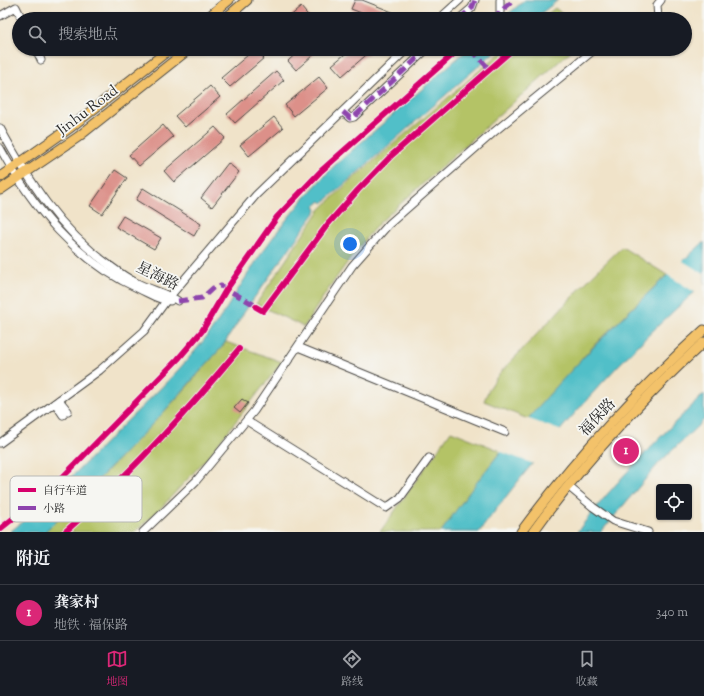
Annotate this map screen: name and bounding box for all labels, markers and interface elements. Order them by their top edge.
search box [12,12,692,56]
icon: search [26,23,48,45]
text: 搜索地点 [58,25,118,46]
street label: Jinhu Road [52,81,123,142]
your location [340,234,360,254]
street label: 星海路 [132,258,182,296]
street label: 福保路 [575,394,621,442]
pin: 1 [613,436,639,466]
legend [10,476,142,522]
text: 自行车道 [43,483,87,499]
map controls [656,484,692,520]
button: locate [656,484,692,520]
text: 小路 [43,501,65,517]
text: 附近 [16,548,50,572]
text: 龚家村 [54,593,99,614]
text: 1 [27,604,31,622]
text: 340 m [656,604,688,622]
text: 地铁 · 福保路 [54,617,128,635]
tab: 地图 [106,648,128,690]
tab: 路线 [341,648,363,690]
tab: 收藏 [576,648,598,690]

